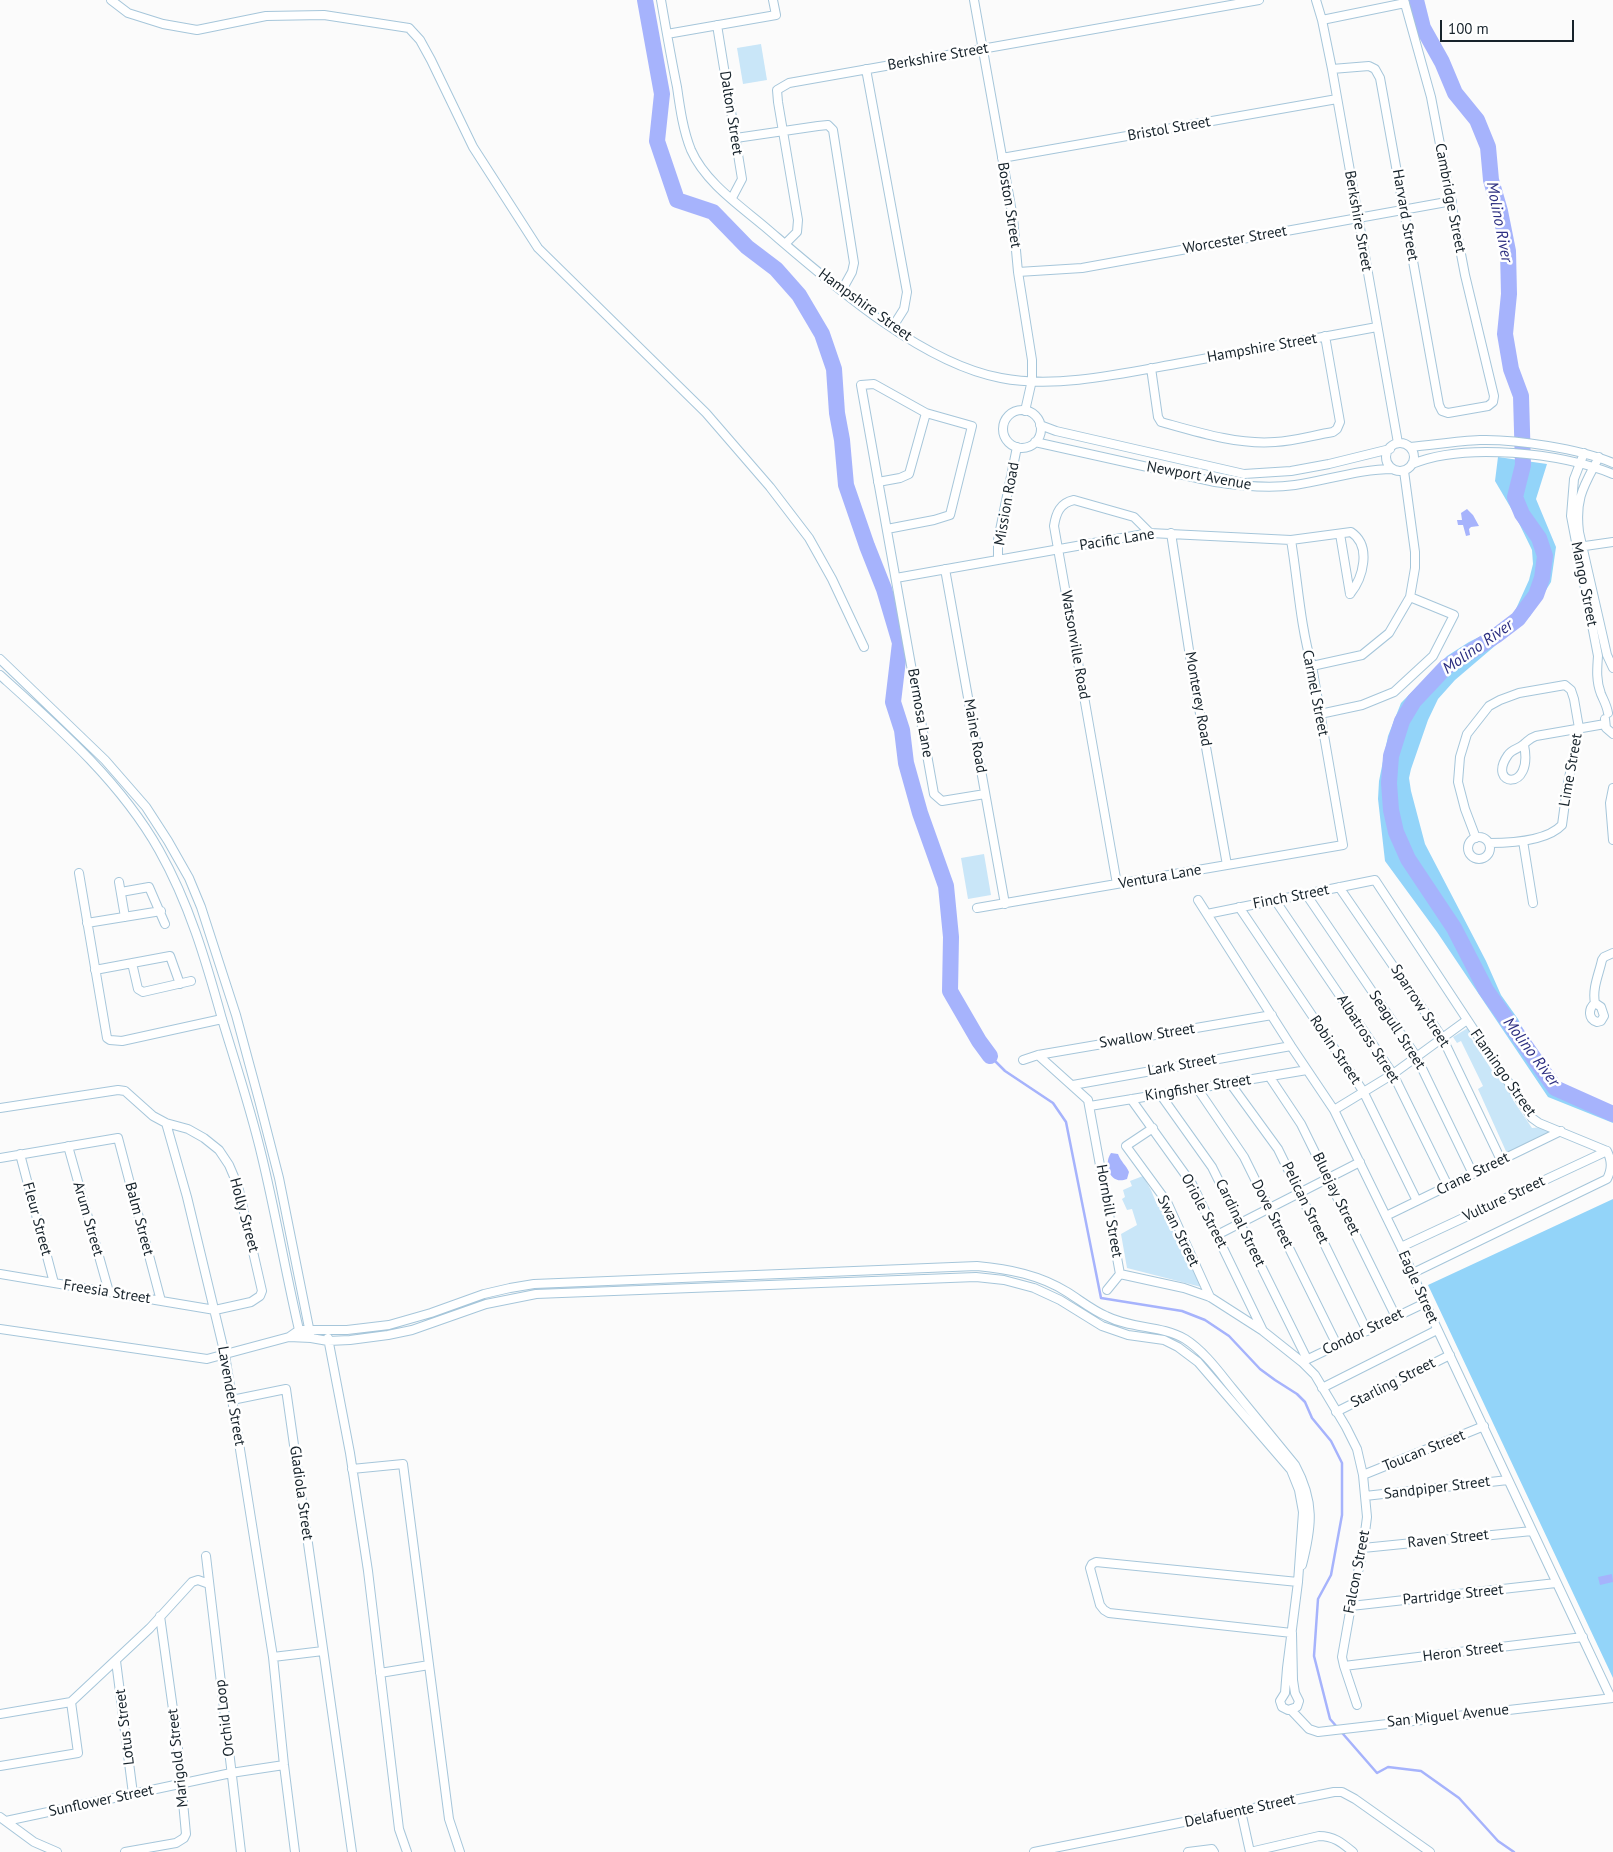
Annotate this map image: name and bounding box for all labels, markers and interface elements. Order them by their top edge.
scale bar [1443,10,1577,42]
text: 100 m [1448,19,1489,38]
street label: Berkshire Street [886,39,990,75]
street label: Dalton Street [715,70,747,156]
street label: Bristol Street [1126,113,1212,145]
street label: Cambridge Street [1431,142,1469,254]
street label: Boston Street [993,161,1025,249]
street label: Harvard Street [1388,168,1422,262]
street label: Berkshire Street [1340,169,1376,273]
water label: Molino River [1482,180,1516,264]
street label: Worcester Street [1182,222,1288,258]
street label: Hampshire Street [815,265,915,345]
street label: Hampshire Street [1206,329,1318,367]
street label: Newport Avenue [1145,458,1253,494]
street label: Mission Road [991,461,1023,547]
street label: Pacific Lane [1078,525,1156,555]
street label: Mango Street [1567,540,1601,628]
street label: Watsonville Road [1057,589,1093,701]
water label: Molino River [1439,616,1517,678]
street label: Carmel Street [1298,648,1332,738]
street label: Monterey Road [1181,650,1215,748]
street label: Bermosa Lane [903,667,937,759]
street label: Maine Road [960,698,990,774]
street label: Lime Street [1556,732,1586,808]
street label: Ventura Lane [1117,861,1203,893]
street label: Finch Street [1251,881,1331,913]
street label: Sparrow Street [1387,961,1453,1051]
street label: Seagull Street [1365,987,1429,1073]
street label: Albatross Street [1333,991,1403,1087]
street label: Robin Street [1305,1012,1365,1088]
water label: Molino River [1499,1014,1563,1090]
street label: Swallow Street [1098,1020,1196,1052]
street label: Flamingo Street [1466,1026,1540,1120]
street label: Lark Street [1146,1050,1218,1080]
street label: Kingfisher Street [1144,1071,1252,1105]
street label: Crane Street [1434,1149,1512,1199]
street label: Bluejay Street [1308,1150,1364,1238]
street label: Pelican Street [1277,1159,1333,1247]
street label: Hornbill Street [1092,1163,1126,1259]
street label: Oriole Street [1177,1171,1231,1251]
street label: Vulture Street [1460,1172,1548,1226]
street label: Holly Street [225,1176,263,1254]
street label: Cardinal Street [1211,1176,1269,1270]
street label: Dove Street [1247,1177,1297,1251]
street label: Fleur Street [19,1180,55,1258]
street label: Arum Street [69,1180,107,1258]
street label: Balm Street [121,1180,157,1258]
street label: Swan Street [1153,1192,1203,1270]
street label: Eagle Street [1394,1248,1442,1326]
street label: Freesia Street [62,1276,152,1308]
street label: Condor Street [1320,1305,1406,1359]
street label: Lavender Street [213,1345,249,1447]
street label: Starling Street [1348,1354,1438,1412]
street label: Toucan Street [1380,1426,1468,1476]
street label: Gladiola Street [285,1445,317,1541]
street label: Sandpiper Street [1383,1473,1491,1503]
street label: Raven Street [1407,1526,1489,1552]
street label: Falcon Street [1340,1529,1374,1615]
street label: Partridge Street [1402,1581,1504,1609]
street label: Heron Street [1422,1638,1504,1666]
street label: Orchid Loop [211,1678,239,1758]
street label: Lotus Street [111,1688,139,1766]
street label: San Miguel Avenue [1386,1701,1510,1731]
street label: Marigold Street [164,1708,192,1808]
street label: Sunflower Street [47,1781,155,1821]
street label: Delafuente Street [1183,1790,1297,1832]

